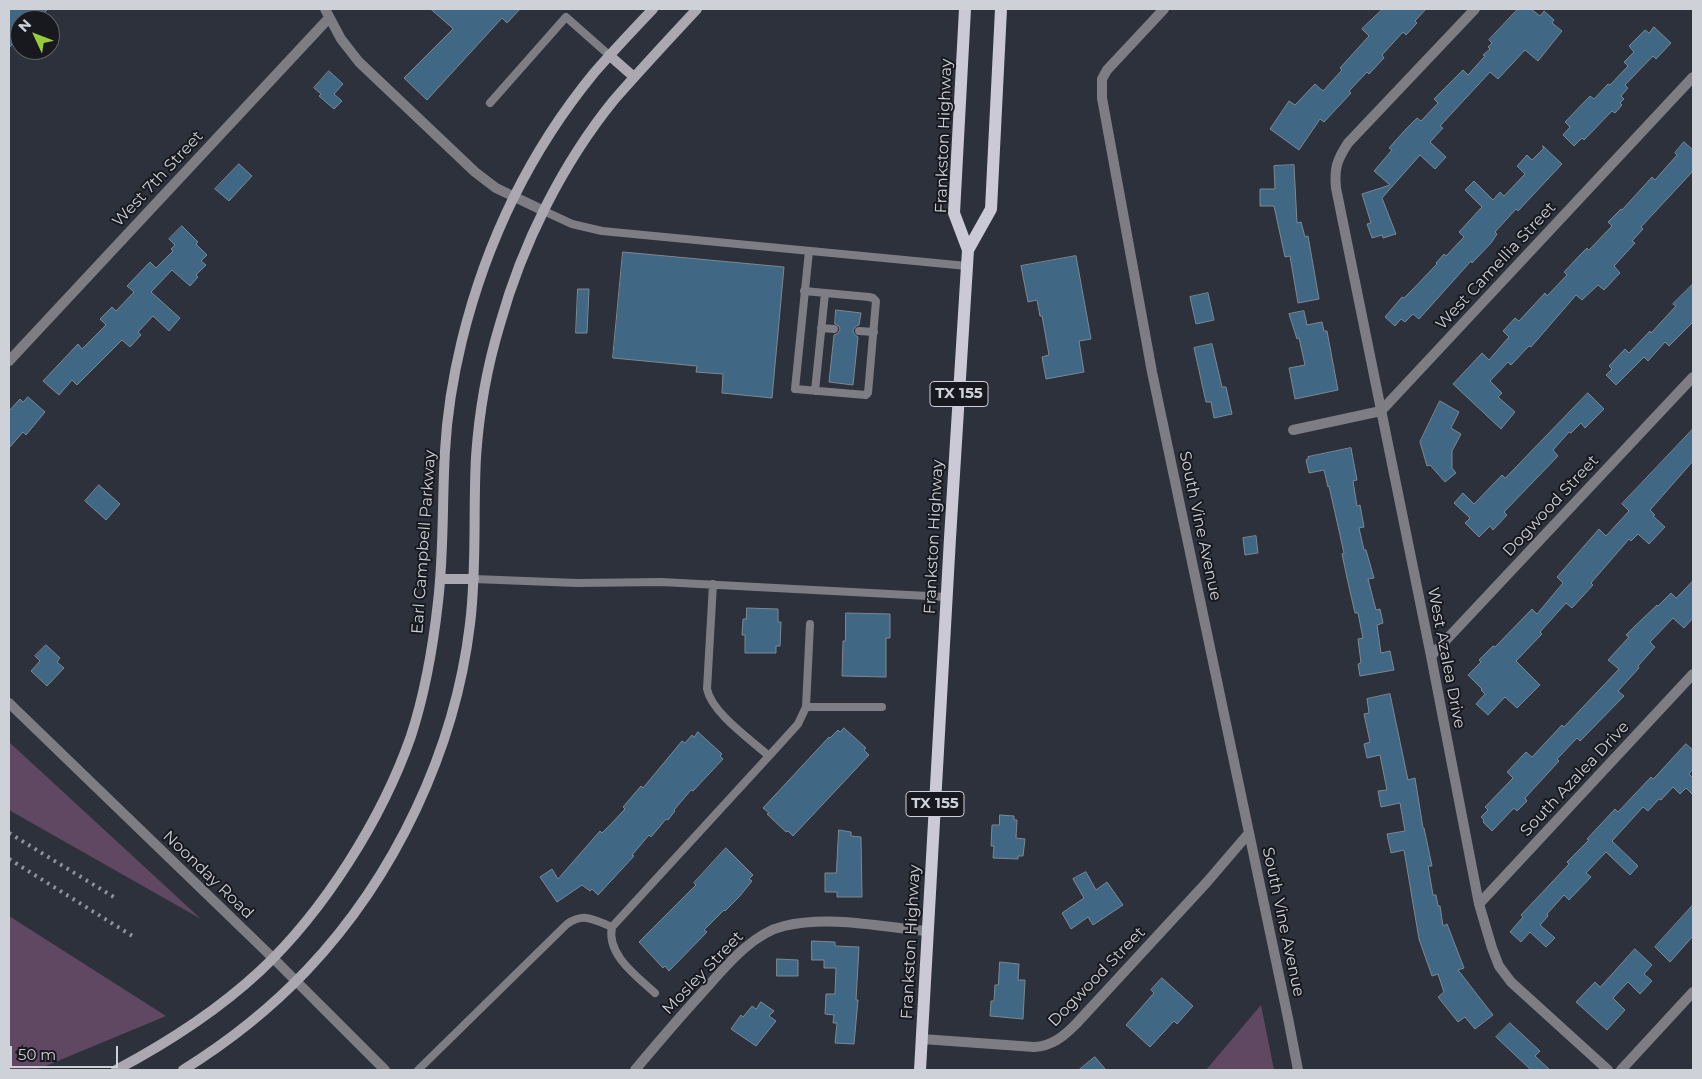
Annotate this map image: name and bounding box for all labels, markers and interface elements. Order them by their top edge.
north arrow [10,10,60,60]
text: N [14,15,35,36]
street label: Frankston Highway [932,58,956,214]
street label: West 7th Street [109,127,207,231]
street label: West Camellia Street [1432,198,1560,334]
road number: TX 155 [930,382,988,406]
street label: Earl Campbell Parkway [408,449,440,635]
street label: South Vine Avenue [1175,449,1225,603]
street label: Dogwood Street [1499,451,1603,561]
street label: Frankston Highway [920,459,948,615]
street label: West Azalea Drive [1423,586,1469,730]
street label: South Azalea Drive [1517,717,1633,841]
road number: TX 155 [906,792,964,816]
street label: Noonday Road [159,827,257,923]
street label: South Vine Avenue [1258,845,1308,999]
street label: Frankston Highway [897,864,925,1020]
street label: Dogwood Street [1044,923,1150,1031]
street label: Mosley Street [659,927,747,1019]
scale bar [12,1036,120,1068]
text: 50 m [18,1045,56,1064]

